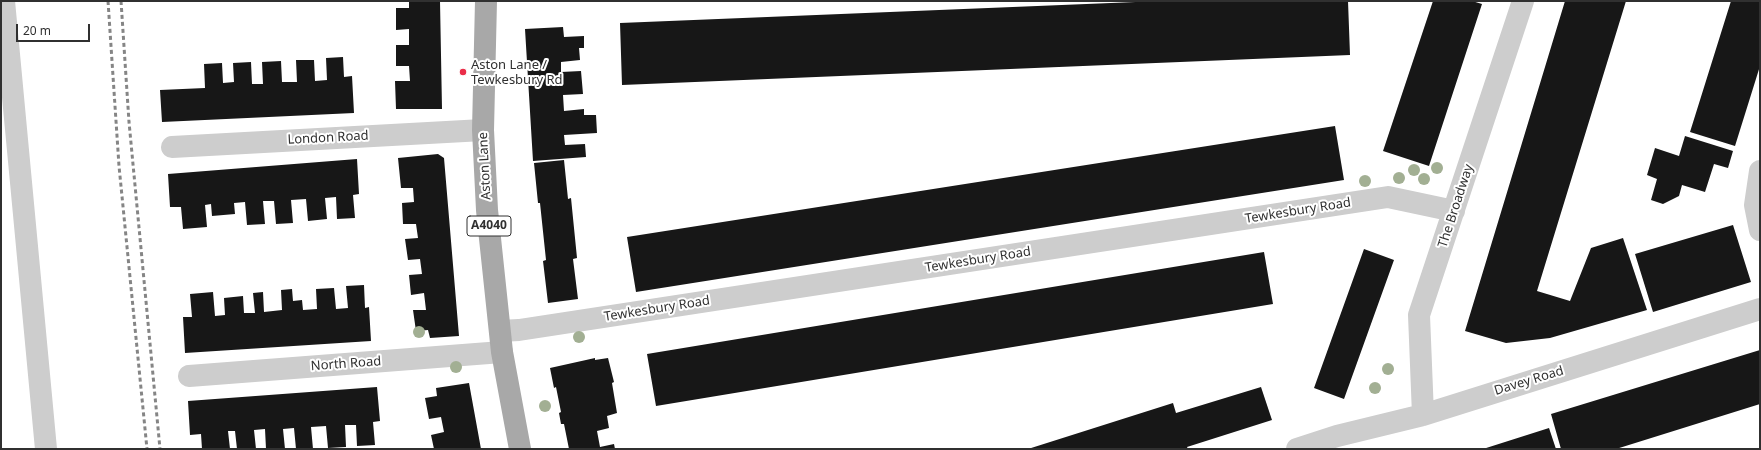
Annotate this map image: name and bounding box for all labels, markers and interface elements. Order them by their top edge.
scale bar [18,16,92,42]
text: 20 m [23,22,51,39]
place label: Aston Lane / Tewkesbury Rd [471,57,563,88]
marker: Aston Lane / Tewkesbury Rd [458,67,468,77]
street label: London Road [287,128,369,148]
street label: Aston Lane [475,132,495,200]
street label: The Broadway [1435,162,1477,250]
street label: Tewkesbury Road [1244,195,1352,227]
road number: A4040 [467,216,511,236]
street label: Tewkesbury Road [924,244,1032,276]
street label: Tewkesbury Road [603,293,711,325]
street label: North Road [310,354,382,374]
street label: Davey Road [1492,363,1566,399]

